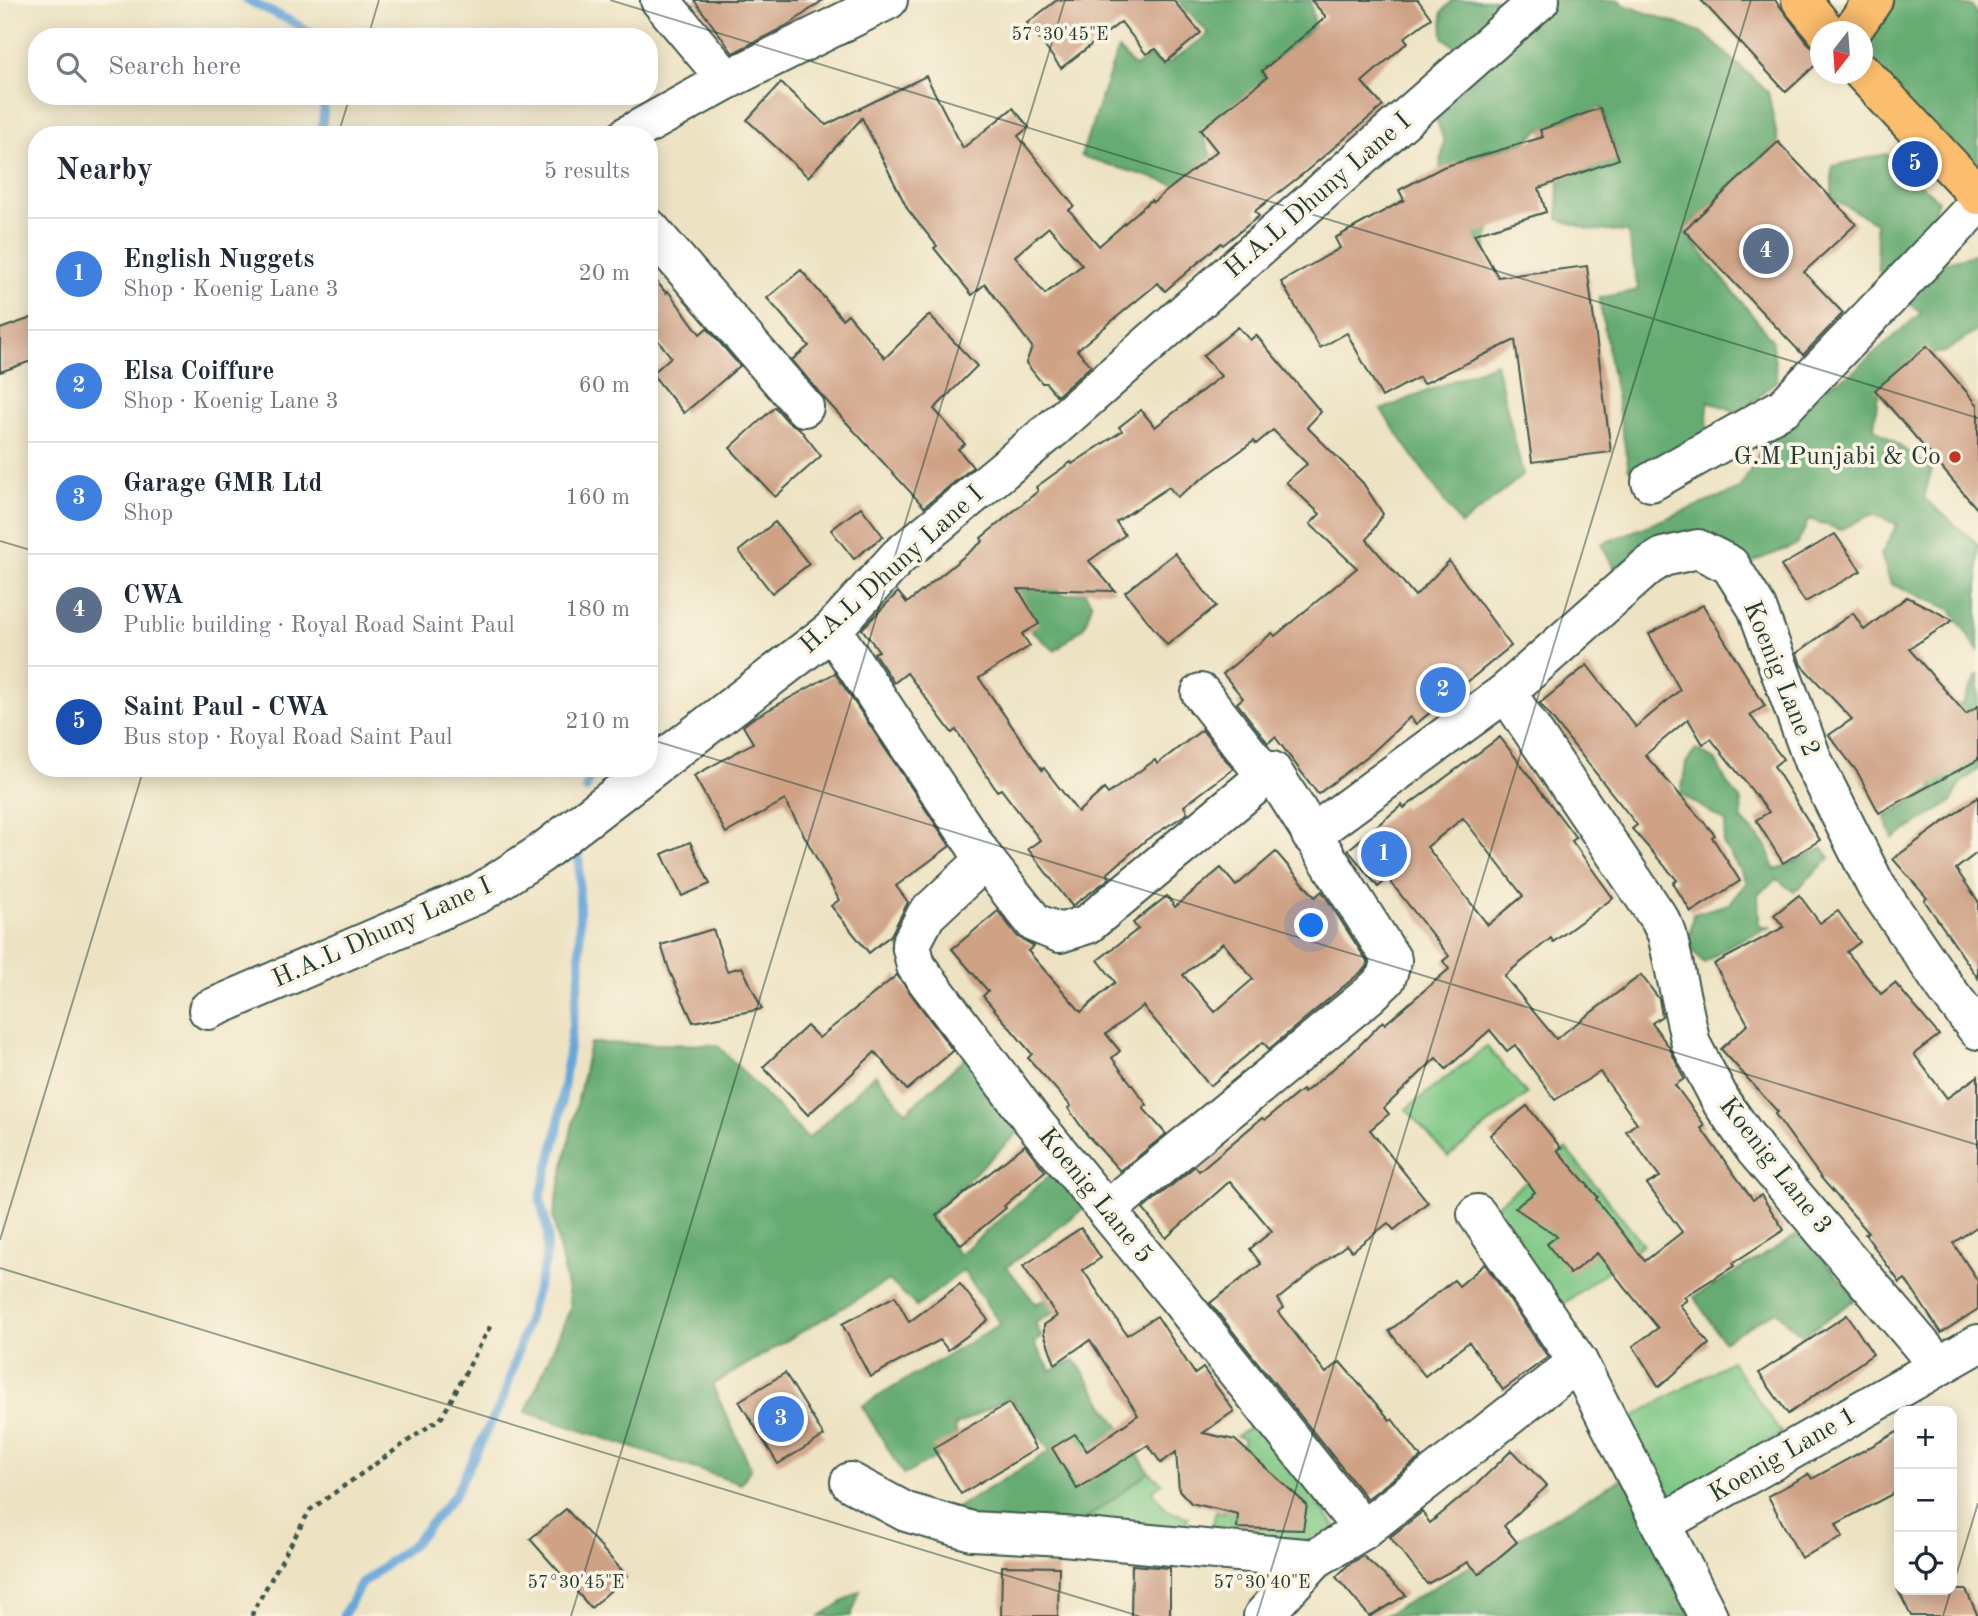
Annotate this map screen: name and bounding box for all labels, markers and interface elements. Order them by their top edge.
north arrow [1810,21,1873,84]
text: 57°30'45"E [1012,26,1108,44]
search box [28,28,658,105]
icon: search [52,48,90,86]
text: Search here [108,54,241,80]
street label: H.A.L Dhuny Lane I [1220,109,1416,283]
pin: 5 [1892,138,1938,190]
text: Nearby [56,156,153,186]
text: 5 results [544,160,630,183]
pin: 4 [1743,225,1789,277]
text: English Nuggets [123,247,314,273]
text: 1 [72,262,86,285]
text: 20 m [579,262,630,285]
text: Shop · Koenig Lane 3 [123,278,339,301]
text: Elsa Coiffure [123,359,275,385]
text: 2 [72,374,86,397]
text: 60 m [579,374,630,397]
text: Shop · Koenig Lane 3 [123,390,339,413]
place label: G.M Punjabi & Co [1734,444,1941,470]
marker: G.M Punjabi & Co [1947,449,1963,465]
text: Garage GMR Ltd [123,471,322,497]
street label: H.A.L Dhuny Lane I [795,481,989,659]
text: 3 [72,486,86,509]
text: 160 m [565,486,630,509]
text: Shop [123,502,173,525]
text: CWA [123,583,184,609]
street label: Koenig Lane 2 [1738,597,1824,761]
text: 4 [72,598,86,621]
text: 180 m [565,598,630,621]
text: Public building · Royal Road Saint Paul [123,614,515,637]
pin: 2 [1420,664,1466,716]
text: Saint Paul - CWA [123,695,329,721]
text: 5 [72,710,86,733]
text: 210 m [565,710,630,733]
text: Bus stop · Royal Road Saint Paul [123,726,453,749]
pin: 1 [1361,828,1407,880]
street label: H.A.L Dhuny Lane I [269,873,495,993]
your location [1294,908,1328,942]
street label: Koenig Lane 3 [1714,1093,1836,1239]
street label: Koenig Lane 5 [1033,1123,1157,1269]
pin: 3 [758,1393,804,1445]
street label: Koenig Lane 1 [1705,1402,1861,1508]
map controls [1894,1406,1957,1595]
button: + [1894,1406,1957,1469]
button: − [1894,1469,1957,1532]
button: locate [1894,1532,1957,1595]
text: 57°30'45"E [528,1574,624,1592]
text: 57°30'40"E [1214,1574,1310,1592]

